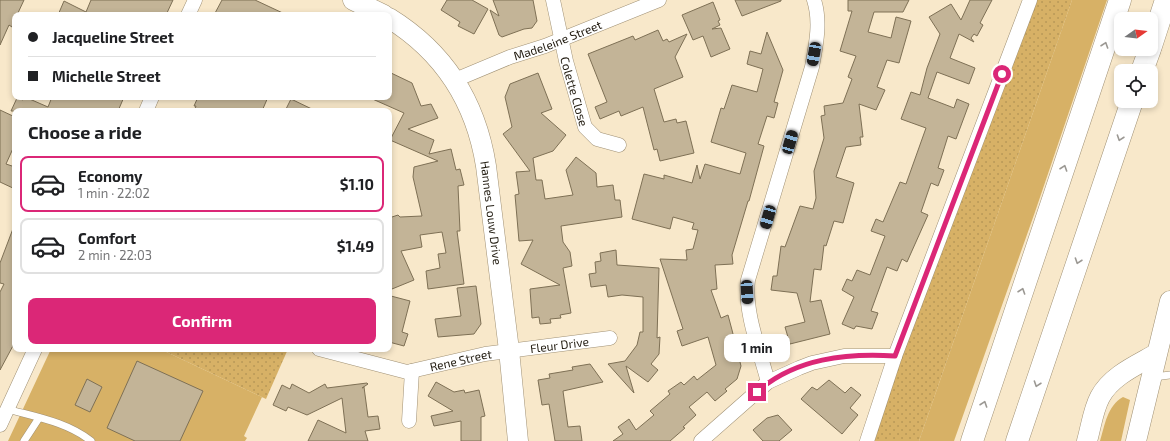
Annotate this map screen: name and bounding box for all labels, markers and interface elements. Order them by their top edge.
north arrow [1114,12,1158,56]
map controls [1114,12,1158,108]
street label: Madeleine Street [512,17,604,63]
text: Jacqueline Street [52,28,174,46]
car [806,41,822,67]
one-way arrow [1101,42,1109,49]
street label: Colette Close [558,55,591,128]
button: locate [1114,64,1158,108]
route start [993,65,1011,83]
text: Michelle Street [52,67,161,85]
text: Choose a ride [28,121,142,143]
car [781,129,799,155]
one-way arrow [1116,134,1125,141]
street label: Hannes Louw Drive [478,160,505,266]
one-way arrow [1059,165,1067,172]
icon: car [30,166,66,202]
text: Economy [78,167,143,185]
text: $1.10 [340,175,374,193]
text: 1 min · 22:02 [78,185,150,201]
car [759,204,777,230]
icon: car [30,228,66,264]
text: Comfort [78,229,136,247]
text: $1.49 [337,237,374,255]
text: 2 min · 22:03 [78,247,152,263]
one-way arrow [1074,257,1083,264]
car [740,280,754,304]
one-way arrow [1017,288,1026,295]
button: Confirm [28,298,376,344]
street label: Fleur Drive [529,334,590,355]
callout: 1 min [724,334,790,362]
text: 1 min [741,340,773,356]
street label: Rene Street [428,346,493,374]
one-way arrow [1033,381,1041,388]
route end [748,383,766,401]
one-way arrow [979,401,988,408]

